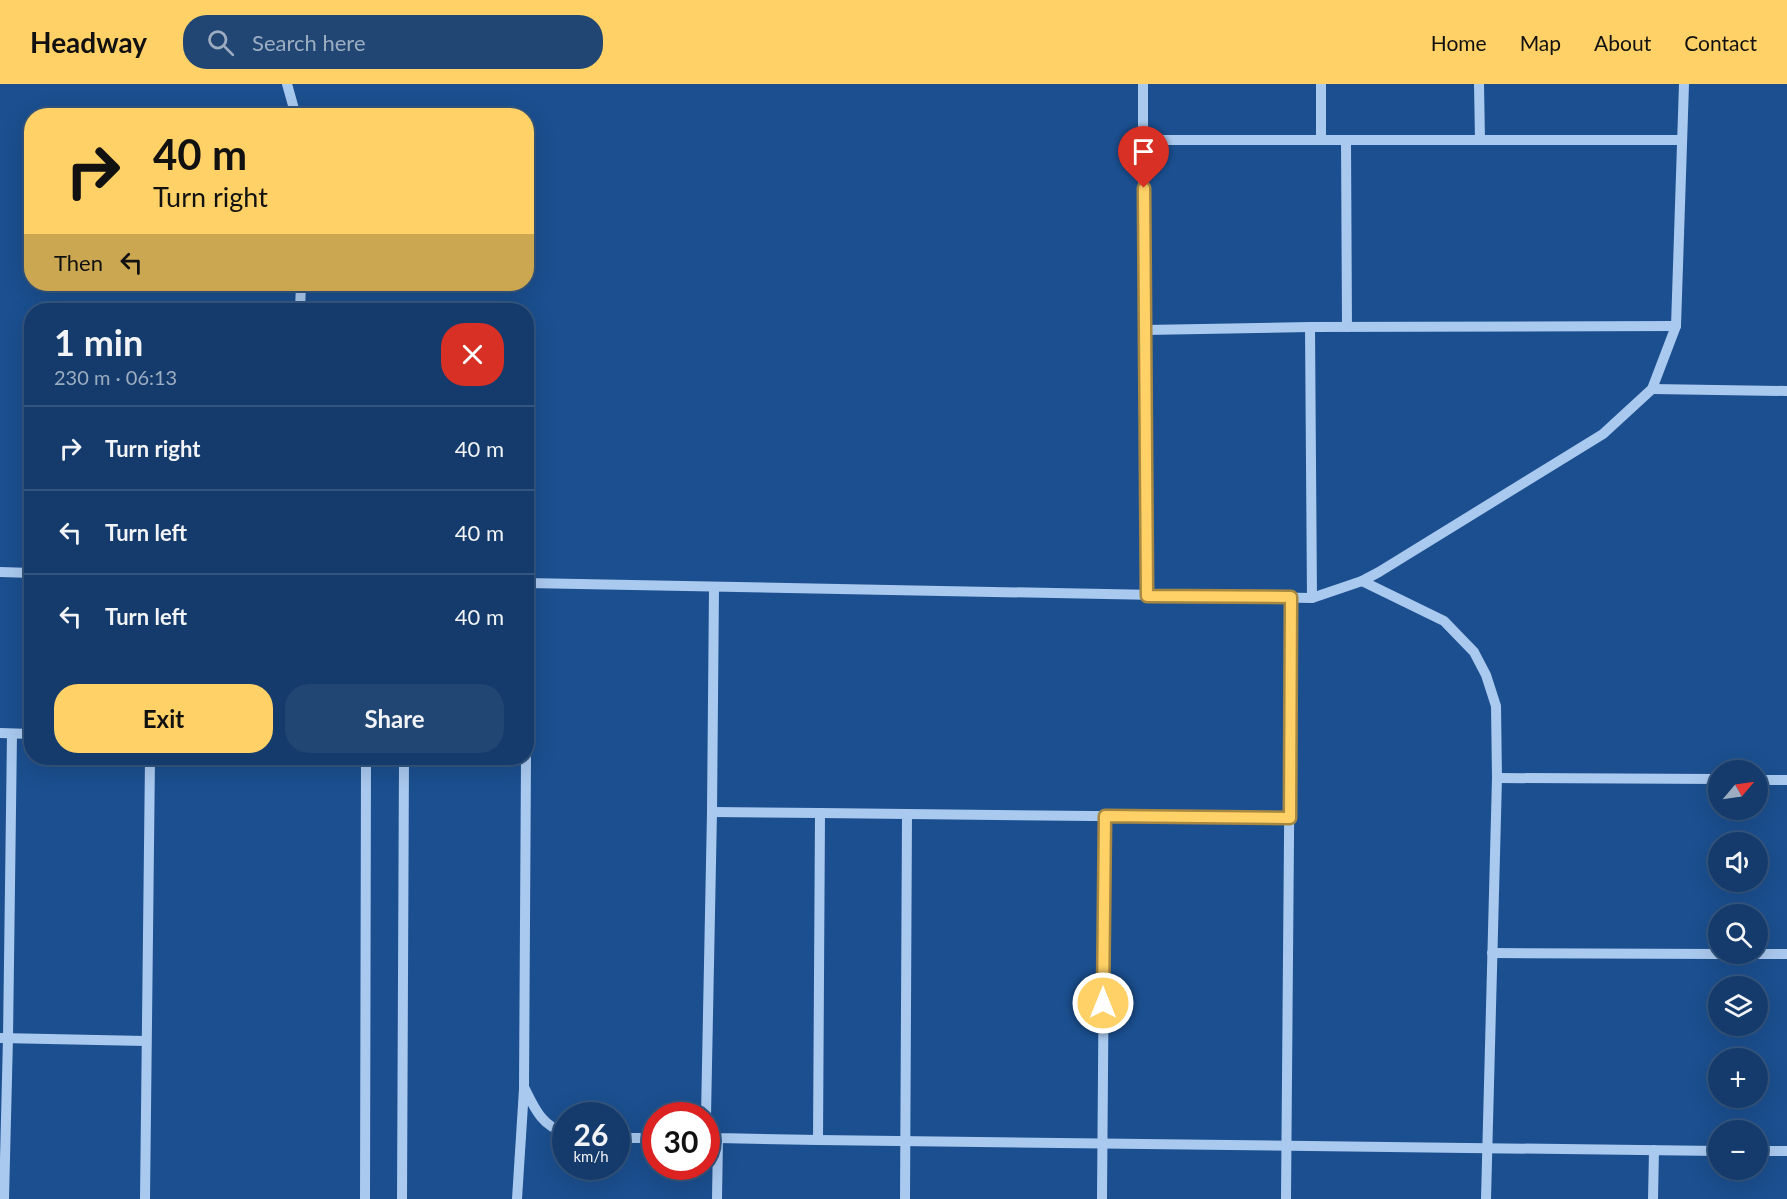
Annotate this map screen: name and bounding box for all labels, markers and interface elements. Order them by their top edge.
search box [183,15,603,69]
text: Headway [30,25,147,59]
icon: search [204,26,237,59]
text: Search here [252,29,366,56]
text: Home [1431,30,1487,55]
text: Map [1520,30,1561,55]
text: About [1594,30,1651,55]
text: Contact [1684,30,1757,55]
pin [1118,126,1169,188]
text: 40 m [153,129,247,179]
icon: right [54,132,132,210]
icon: arrive [1127,135,1160,168]
text: Turn right [153,180,268,213]
icon: left [115,246,148,279]
text: Then [54,249,103,276]
text: 1 min [54,320,143,364]
button: close [441,323,504,386]
text: 230 m · 06:13 [54,365,177,389]
icon: right [54,432,87,465]
text: Turn right [105,435,200,462]
text: 40 m [455,435,504,462]
icon: left [54,516,87,549]
text: Turn left [105,519,187,546]
text: 40 m [455,519,504,546]
icon: left [54,600,87,633]
text: Turn left [105,603,187,630]
text: 40 m [455,603,504,630]
button: Exit [54,684,273,753]
button: Share [285,684,504,753]
north arrow [1708,760,1768,820]
map controls [1708,760,1768,1180]
button: sound [1708,832,1768,892]
button: search [1708,904,1768,964]
position arrow [1071,971,1135,1035]
button: layers [1708,976,1768,1036]
button: + [1708,1048,1768,1108]
speed limit sign: 30 [642,1102,720,1180]
text: 26 [574,1116,608,1152]
button: − [1708,1120,1768,1180]
text: km/h [573,1147,609,1165]

